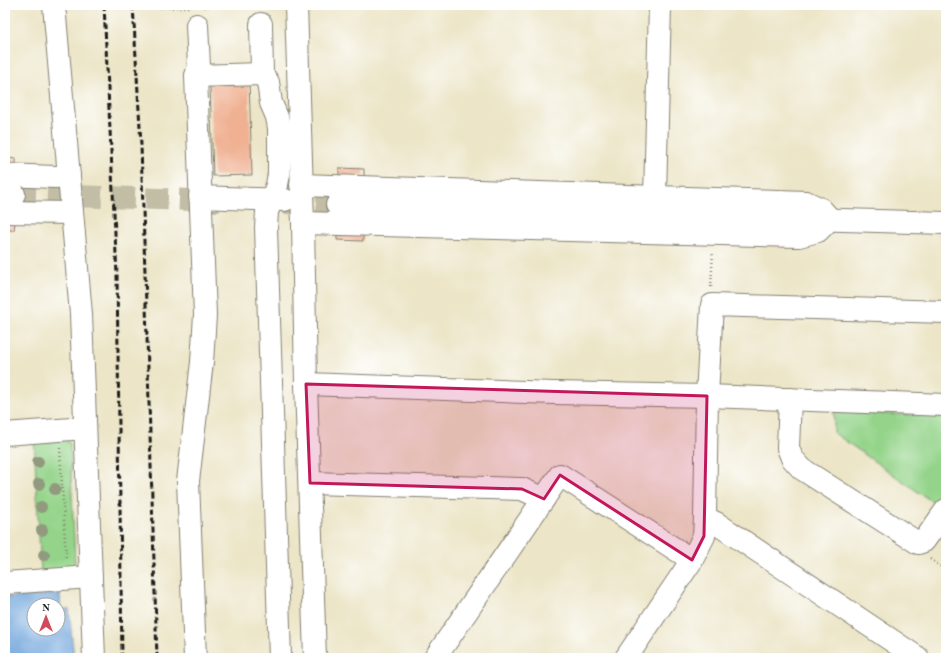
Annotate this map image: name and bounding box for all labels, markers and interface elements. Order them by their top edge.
north arrow [26,597,66,637]
text: N [42,603,51,614]

